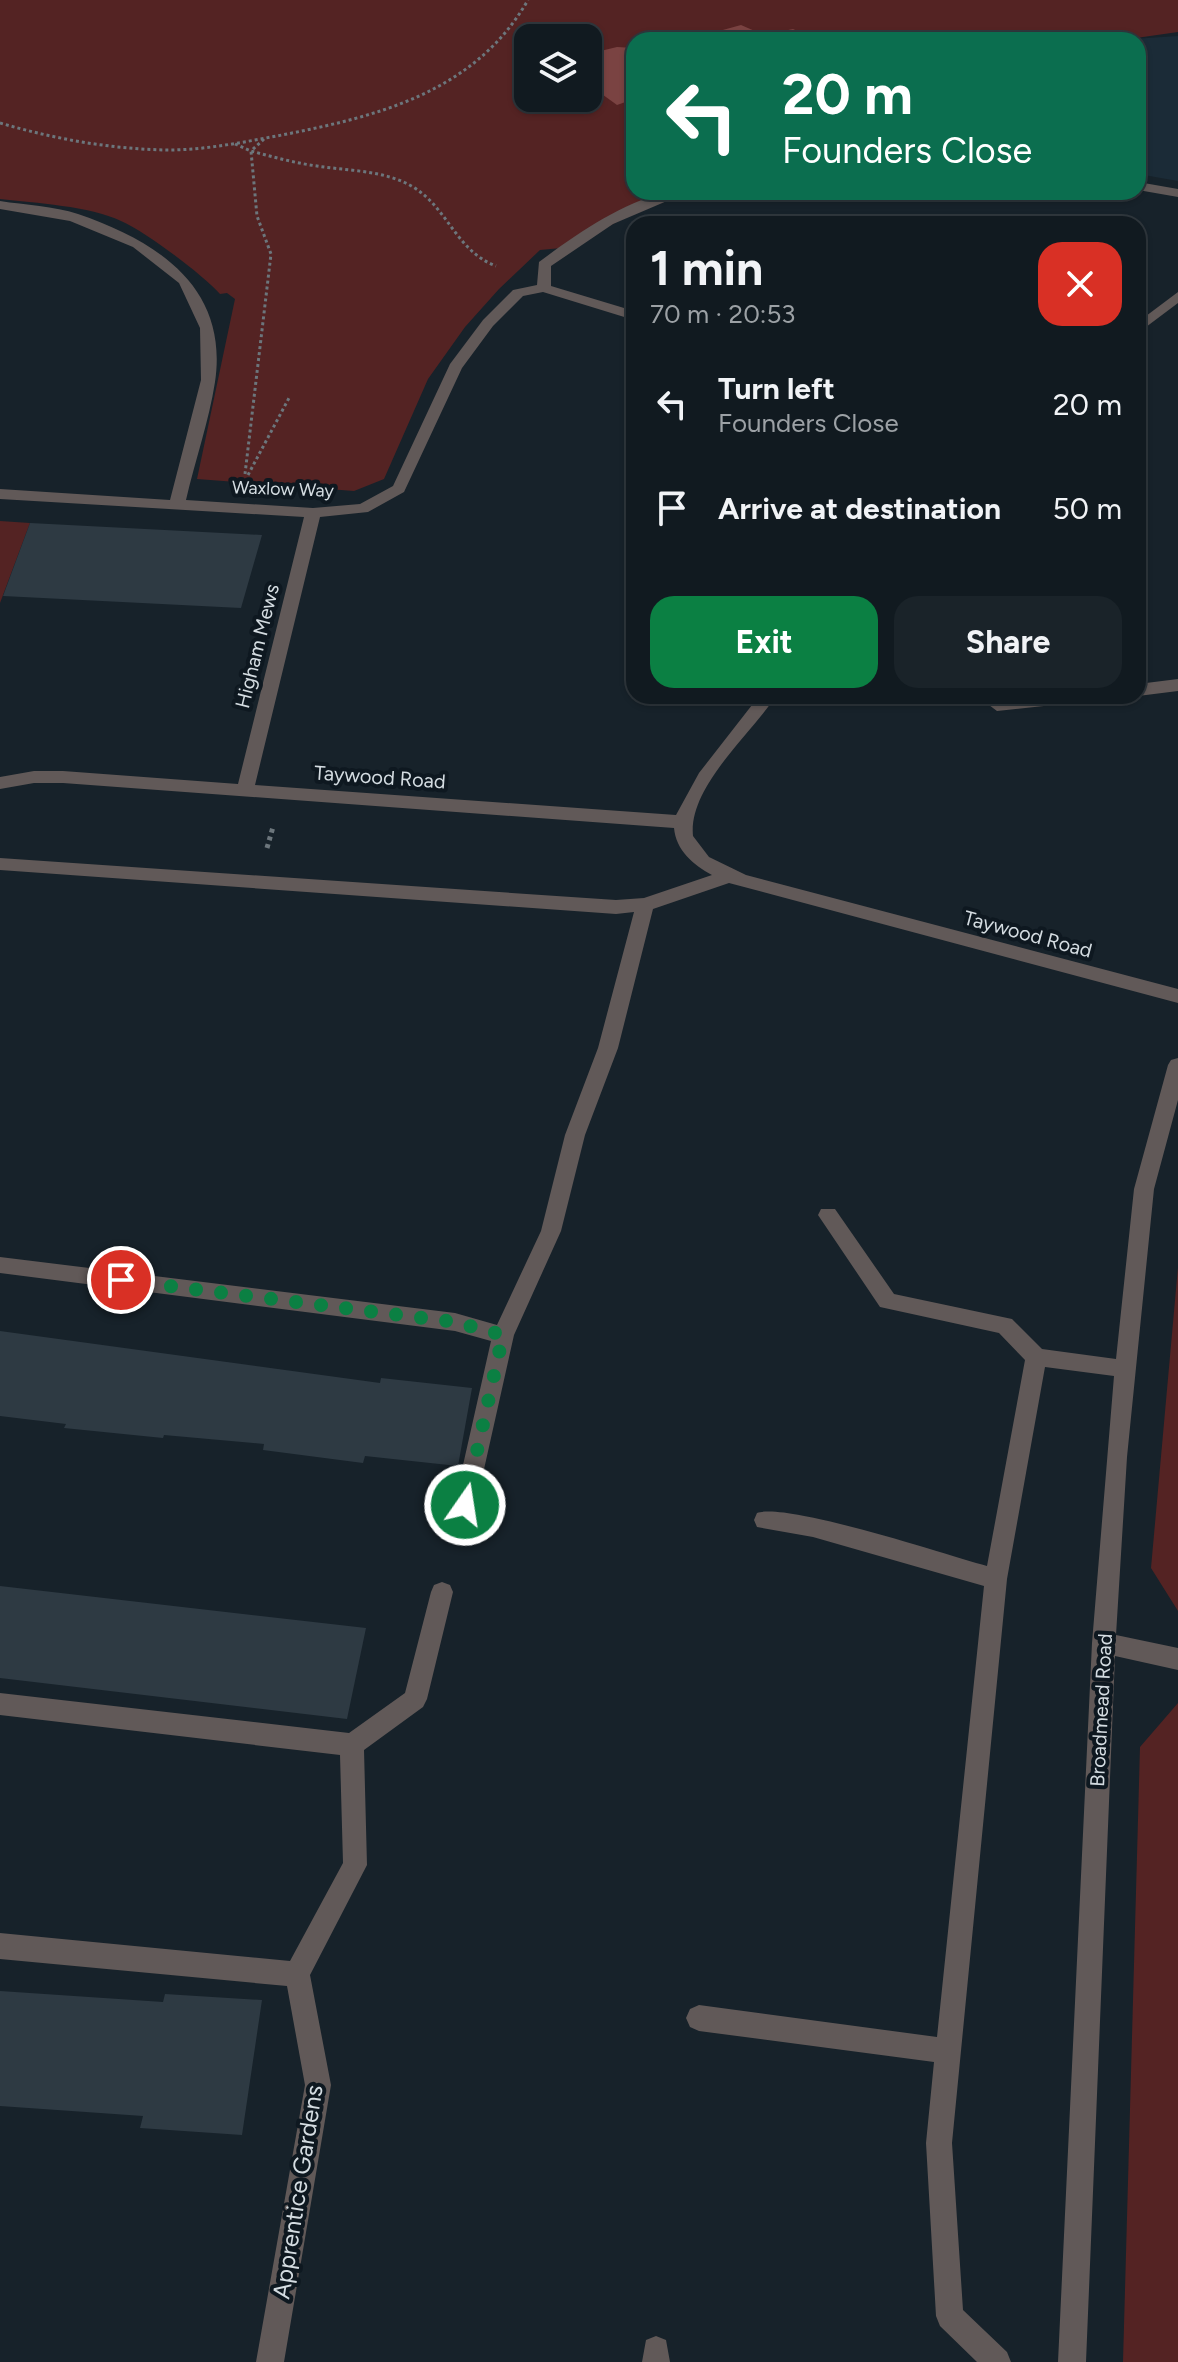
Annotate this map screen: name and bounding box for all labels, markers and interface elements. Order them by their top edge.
map controls [514,24,602,112]
button: layers [514,24,602,112]
text: 20 m [782,61,913,128]
icon: left [650,64,754,168]
text: Founders Close [782,129,1032,172]
text: 1 min [650,239,763,297]
button: close [1038,242,1122,326]
text: 70 m · 20:53 [650,298,796,330]
text: Turn left [718,370,835,407]
icon: left [650,382,694,426]
text: 20 m [1053,386,1122,423]
text: Founders Close [718,407,899,439]
street label: Waxlow Way [232,476,335,502]
icon: arrive [650,486,694,530]
text: Arrive at destination [718,490,1001,527]
text: 50 m [1053,490,1122,527]
street label: Higham Mews [230,581,284,711]
button: Exit [650,596,878,688]
button: Share [894,596,1122,688]
street label: Taywood Road [313,760,447,794]
street label: Taywood Road [961,905,1095,963]
pin [87,1246,155,1314]
icon: arrive [99,1258,143,1302]
position arrow [423,1463,507,1547]
street label: Broadmead Road [1085,1633,1117,1787]
street label: Apprentice Gardens [266,2083,329,2301]

